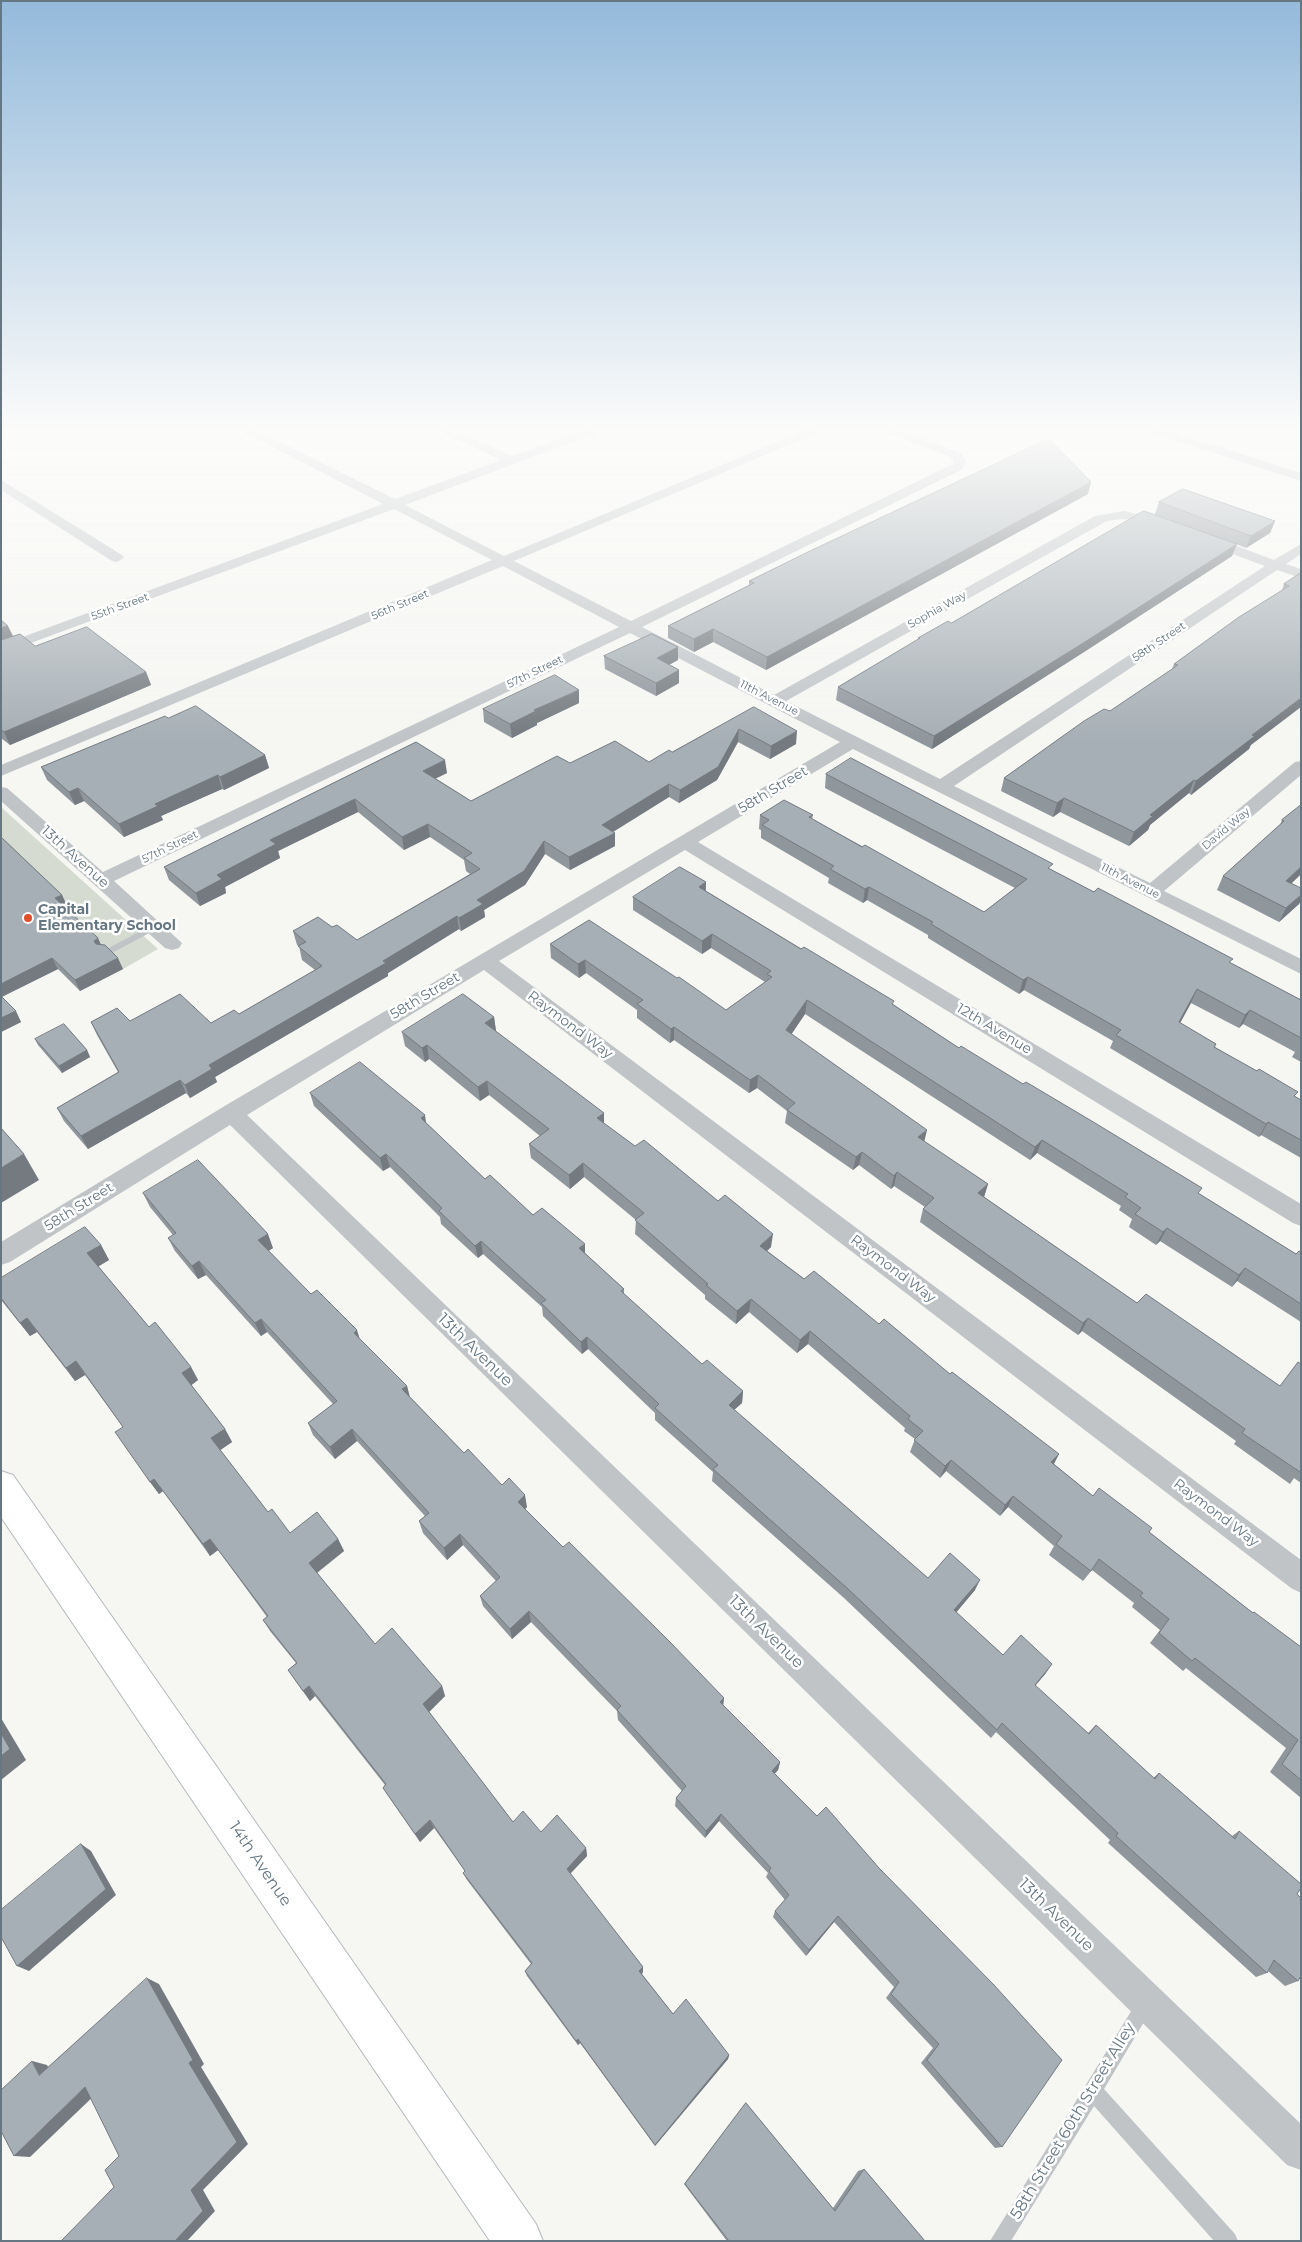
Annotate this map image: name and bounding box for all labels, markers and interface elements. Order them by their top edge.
street label: 56th Street [369,587,431,623]
street label: Sophia Way [905,589,969,631]
street label: 55th Street [89,590,151,624]
street label: 58th Street [1130,619,1188,665]
street label: 57th Street [505,653,565,691]
street label: 11th Avenue [737,678,801,718]
street label: 58th Street [735,763,811,817]
street label: David Way [1199,805,1253,853]
street label: 13th Avenue [38,822,112,892]
street label: 57th Street [140,828,200,866]
street label: 11th Avenue [1098,861,1162,901]
place label: Capital Elementary School [38,902,176,934]
marker: Capital Elementary School [22,912,34,924]
street label: 58th Street [387,969,463,1023]
street label: Raymond Way [524,988,616,1062]
street label: 12th Avenue [953,1000,1035,1058]
street label: 58th Street [41,1179,117,1235]
street label: Raymond Way [847,1232,939,1306]
street label: 13th Avenue [434,1310,516,1390]
street label: Raymond Way [1170,1476,1262,1550]
street label: 13th Avenue [725,1592,807,1672]
street label: 14th Avenue [225,1818,295,1910]
street label: 13th Avenue [1015,1875,1097,1955]
street label: 58th Street 60th Street Alley [1007,2019,1139,2223]

